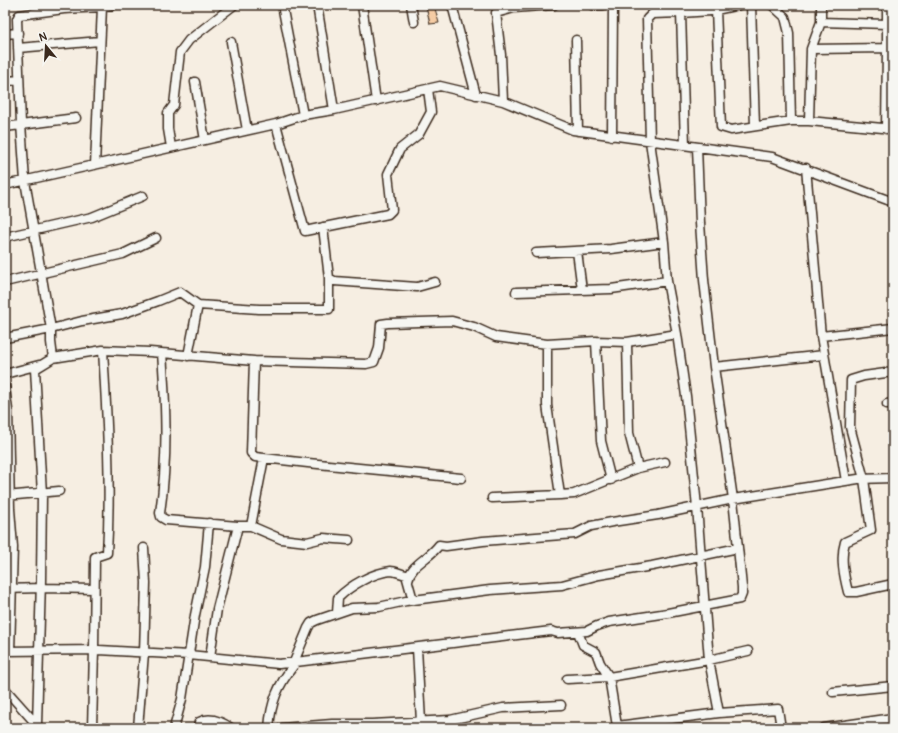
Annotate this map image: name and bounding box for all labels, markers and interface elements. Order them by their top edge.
north arrow [26,26,66,66]
text: N [38,29,49,44]

